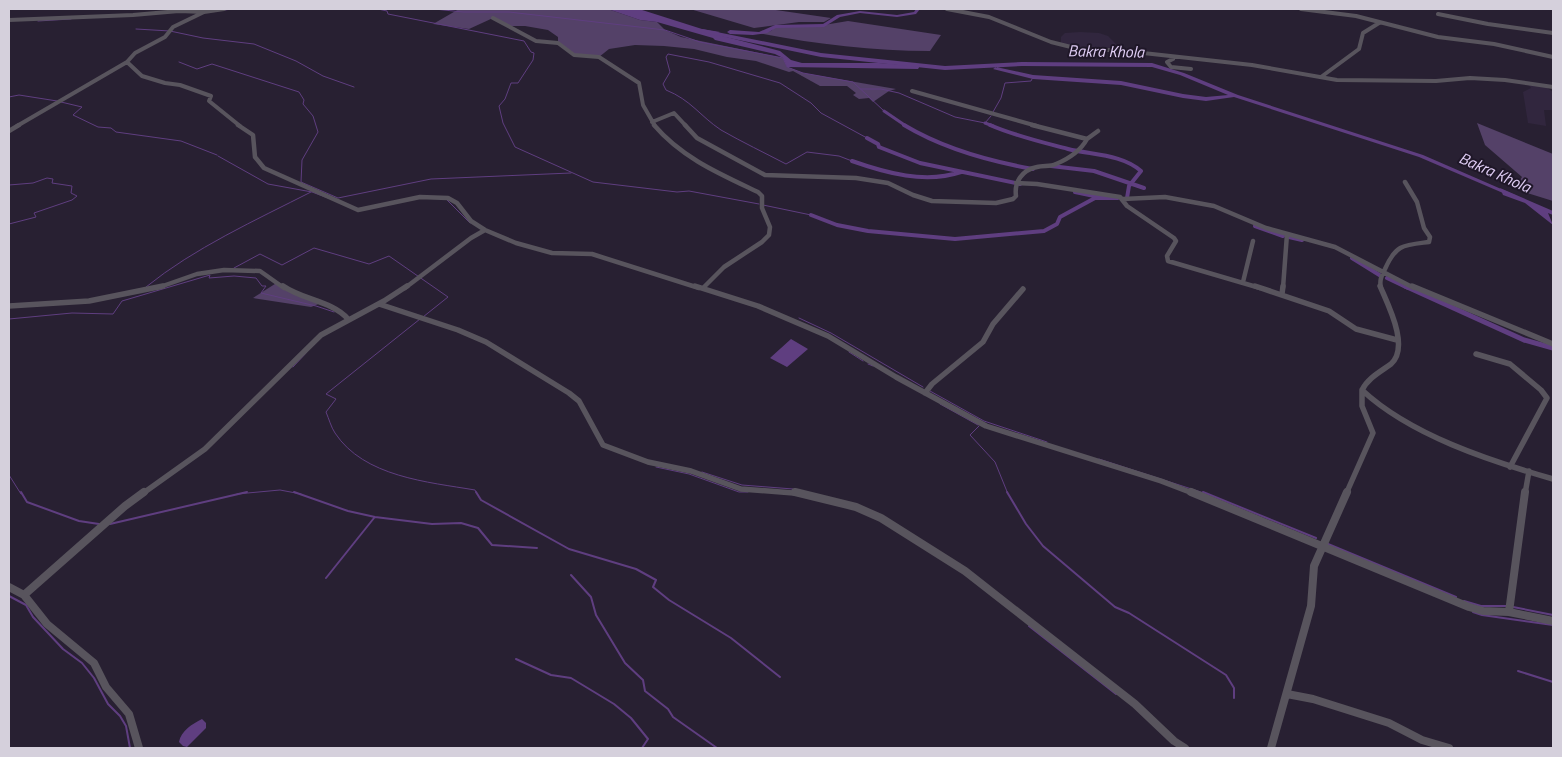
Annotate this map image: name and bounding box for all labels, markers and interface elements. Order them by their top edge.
water label: Bakra Khola [1068,38,1145,64]
water label: Bakra Khola [1455,146,1536,199]

